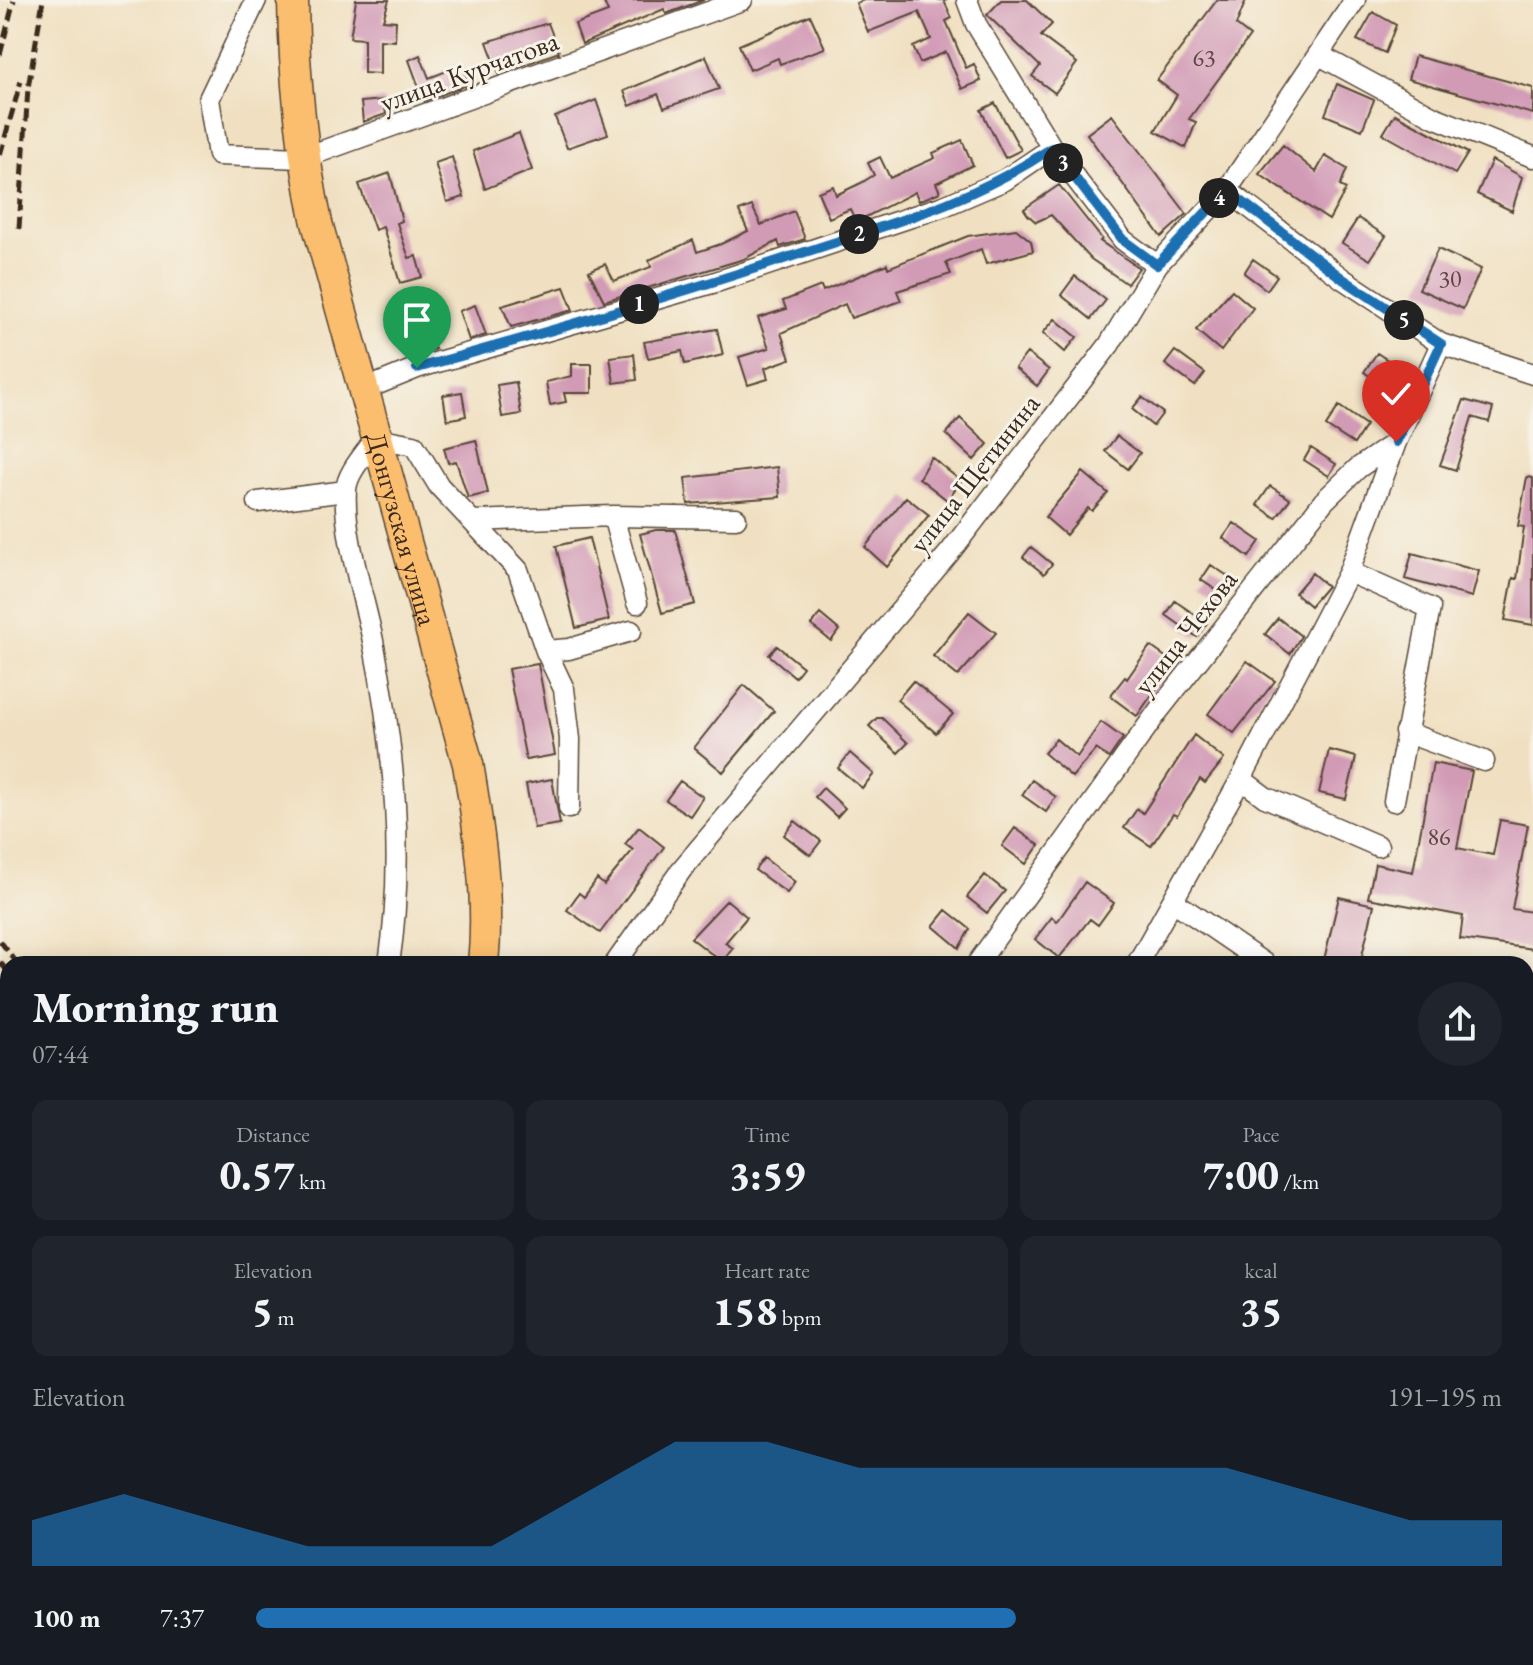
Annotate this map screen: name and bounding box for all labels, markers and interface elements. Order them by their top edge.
street label: улица Курчатова [375,22,564,120]
house number: 63 [1192,42,1216,73]
pin: 3 [1043,143,1083,183]
text: 3 [1057,148,1069,177]
pin: 4 [1199,178,1239,218]
text: 4 [1213,183,1225,212]
pin: 2 [839,214,879,254]
text: 2 [853,219,865,248]
house number: 30 [1438,263,1462,294]
pin: 1 [619,284,659,324]
pin [383,286,451,368]
text: 1 [633,289,645,318]
icon: arrive [395,298,439,342]
pin: 5 [1384,300,1424,340]
text: 5 [1398,305,1410,334]
pin [1362,360,1430,442]
icon: check [1374,372,1418,416]
street label: улица Щетинина [901,386,1048,560]
street label: Донгузская улица [358,428,447,630]
street label: улица Чехова [1125,562,1245,702]
house number: 86 [1427,821,1451,852]
text: Morning run [32,978,279,1035]
button: share [1418,982,1502,1066]
text: 07:44 [32,1037,88,1071]
text: Distance [236,1120,310,1149]
text: Time [744,1120,790,1149]
text: Pace [1243,1120,1279,1149]
text: 0.57 [220,1149,295,1201]
text: 3:59 [729,1149,805,1201]
text: 7:00 [1203,1149,1279,1201]
text: km [295,1167,326,1196]
text: /km [1279,1167,1320,1196]
text: Elevation [233,1256,313,1285]
text: Heart rate [724,1256,810,1285]
text: kcal [1244,1256,1278,1285]
text: 5 [251,1285,273,1337]
text: 158 [712,1285,777,1337]
text: 35 [1239,1285,1283,1337]
text: m [273,1303,295,1332]
text: bpm [777,1303,822,1332]
text: Elevation [32,1380,126,1414]
text: 191–195 m [1387,1380,1502,1414]
text: 100 m [32,1601,100,1635]
text: 7:37 [160,1601,204,1635]

